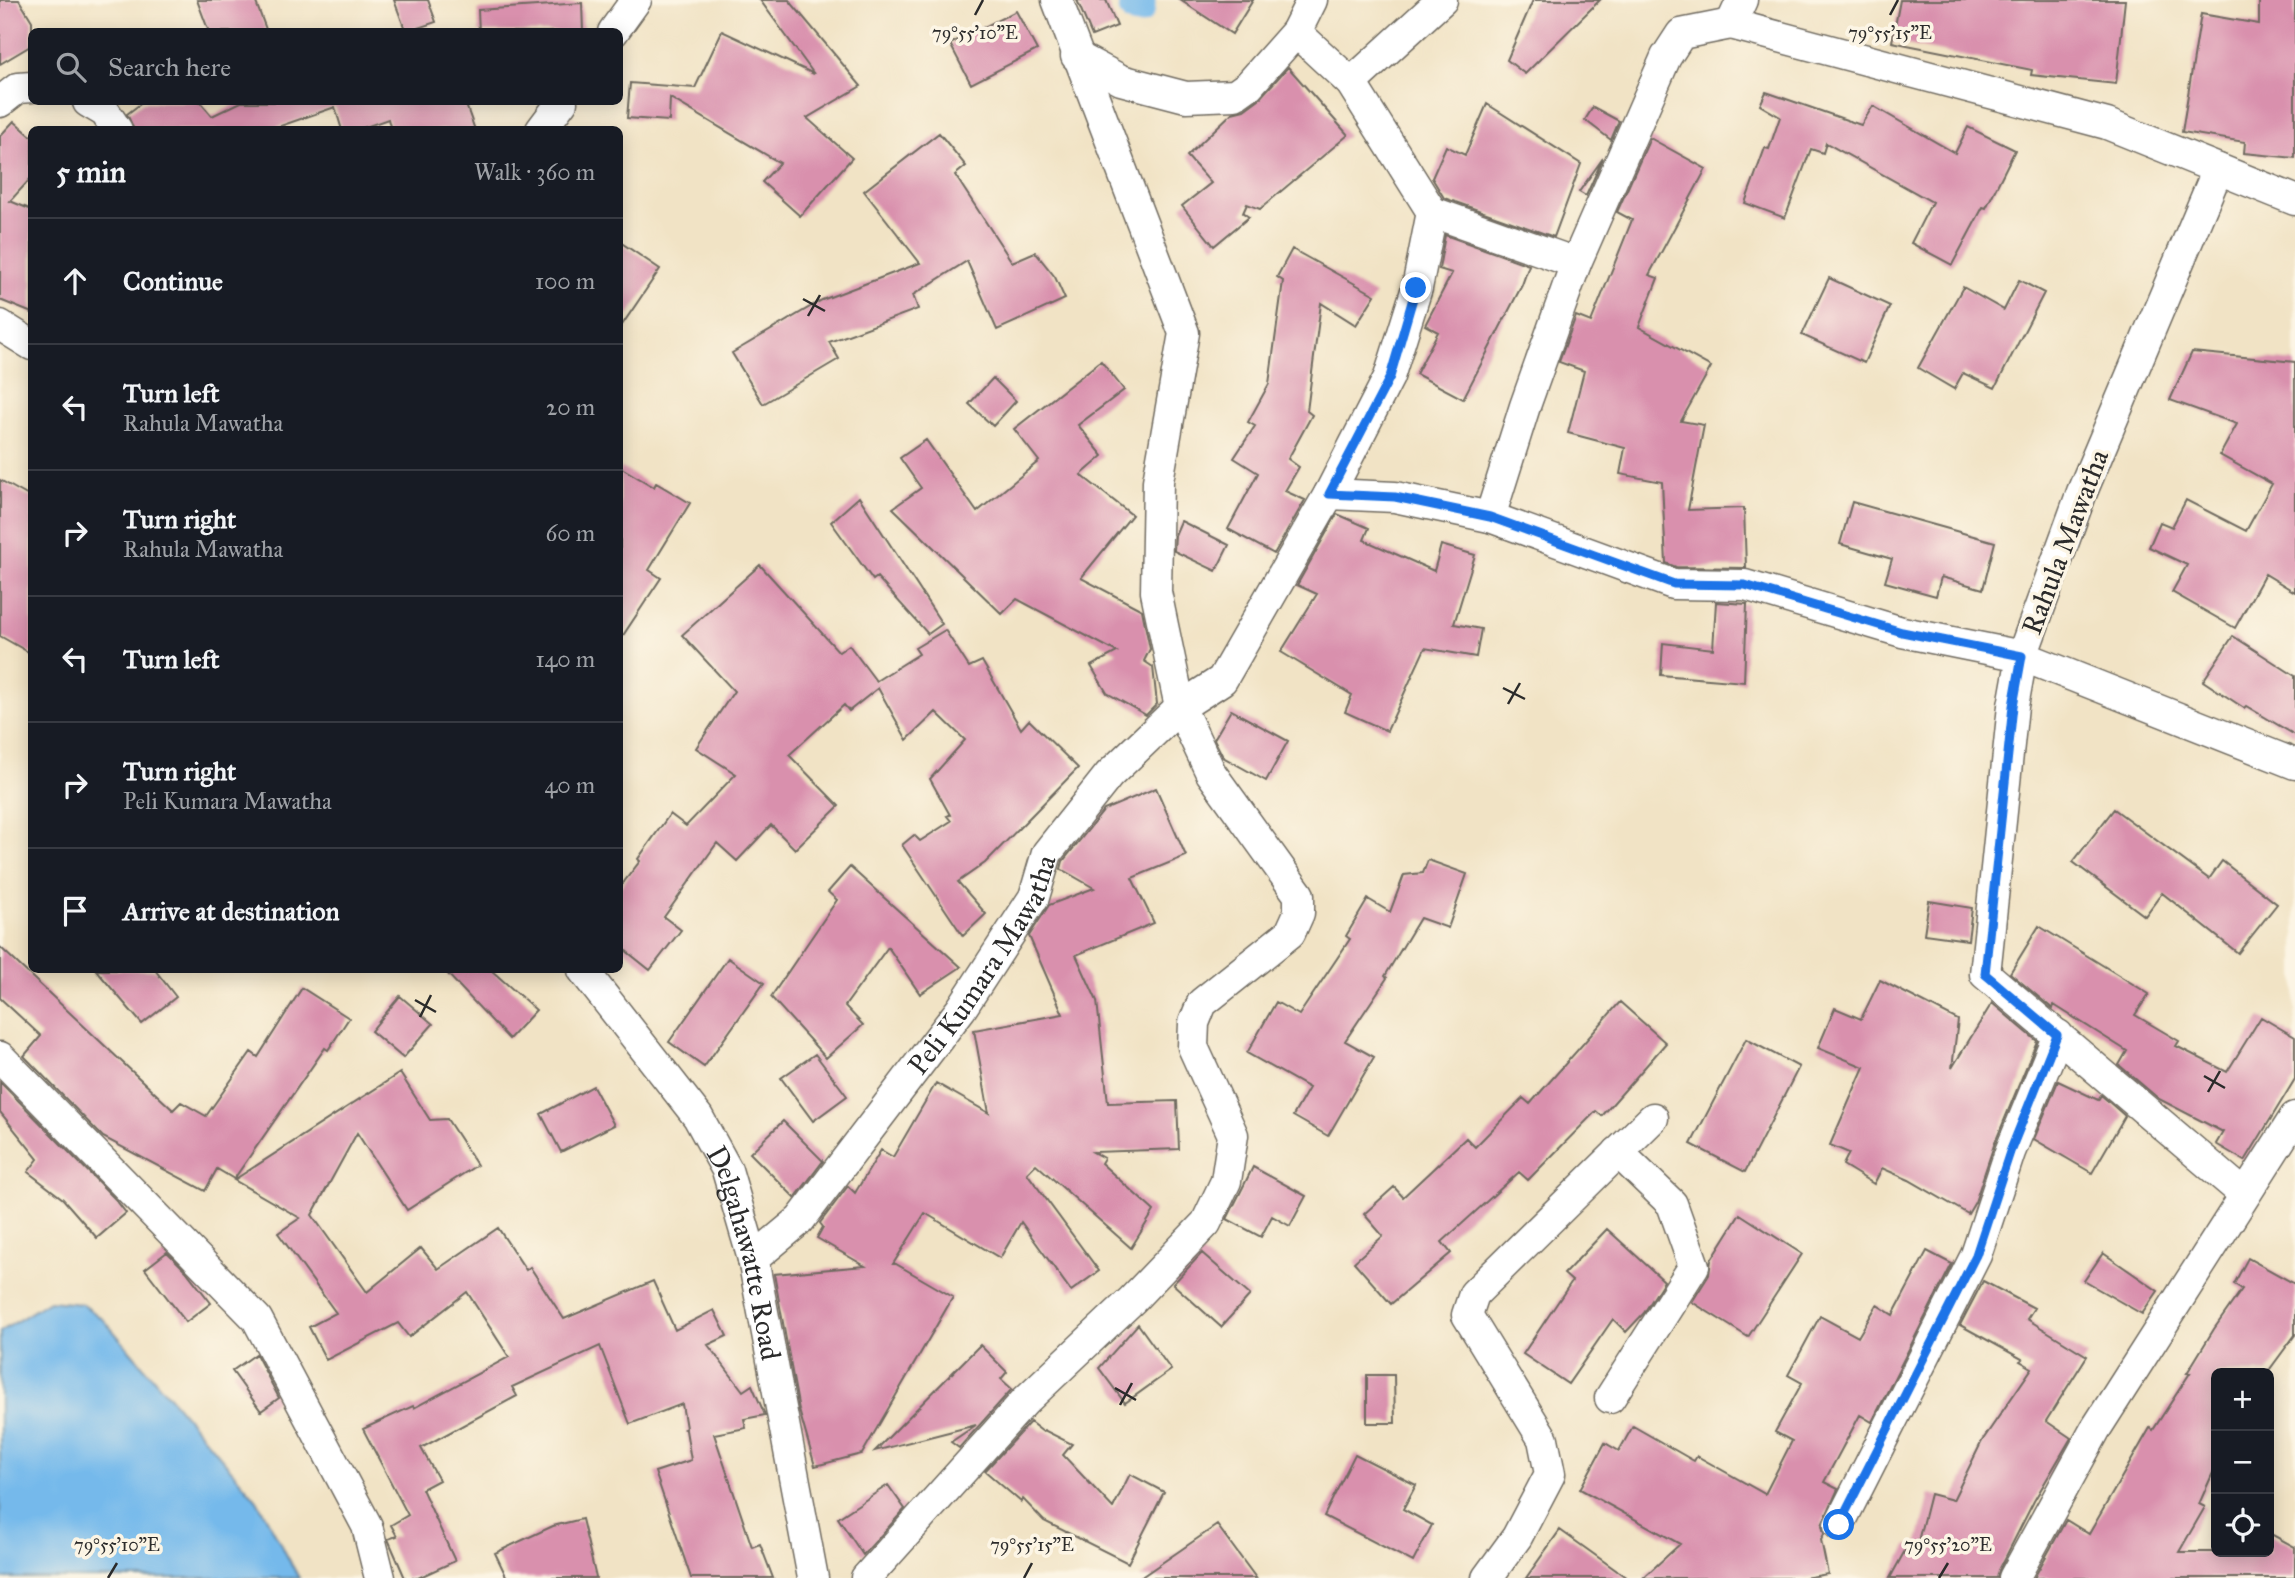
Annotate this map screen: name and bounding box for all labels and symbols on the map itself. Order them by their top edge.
text: 79°55'10"E [932,22,1018,44]
text: 79°55'15"E [1848,22,1932,44]
route end [1400,272,1431,303]
street label: Rahula Mawatha [2014,444,2116,639]
street label: Peli Kumara Mawatha [900,851,1063,1081]
street label: Delgahawatte Road [699,1139,789,1363]
route start [1823,1509,1854,1540]
text: 79°55'10"E [74,1534,160,1556]
text: 79°55'15"E [990,1534,1074,1556]
text: 79°55'20"E [1904,1534,1992,1556]

